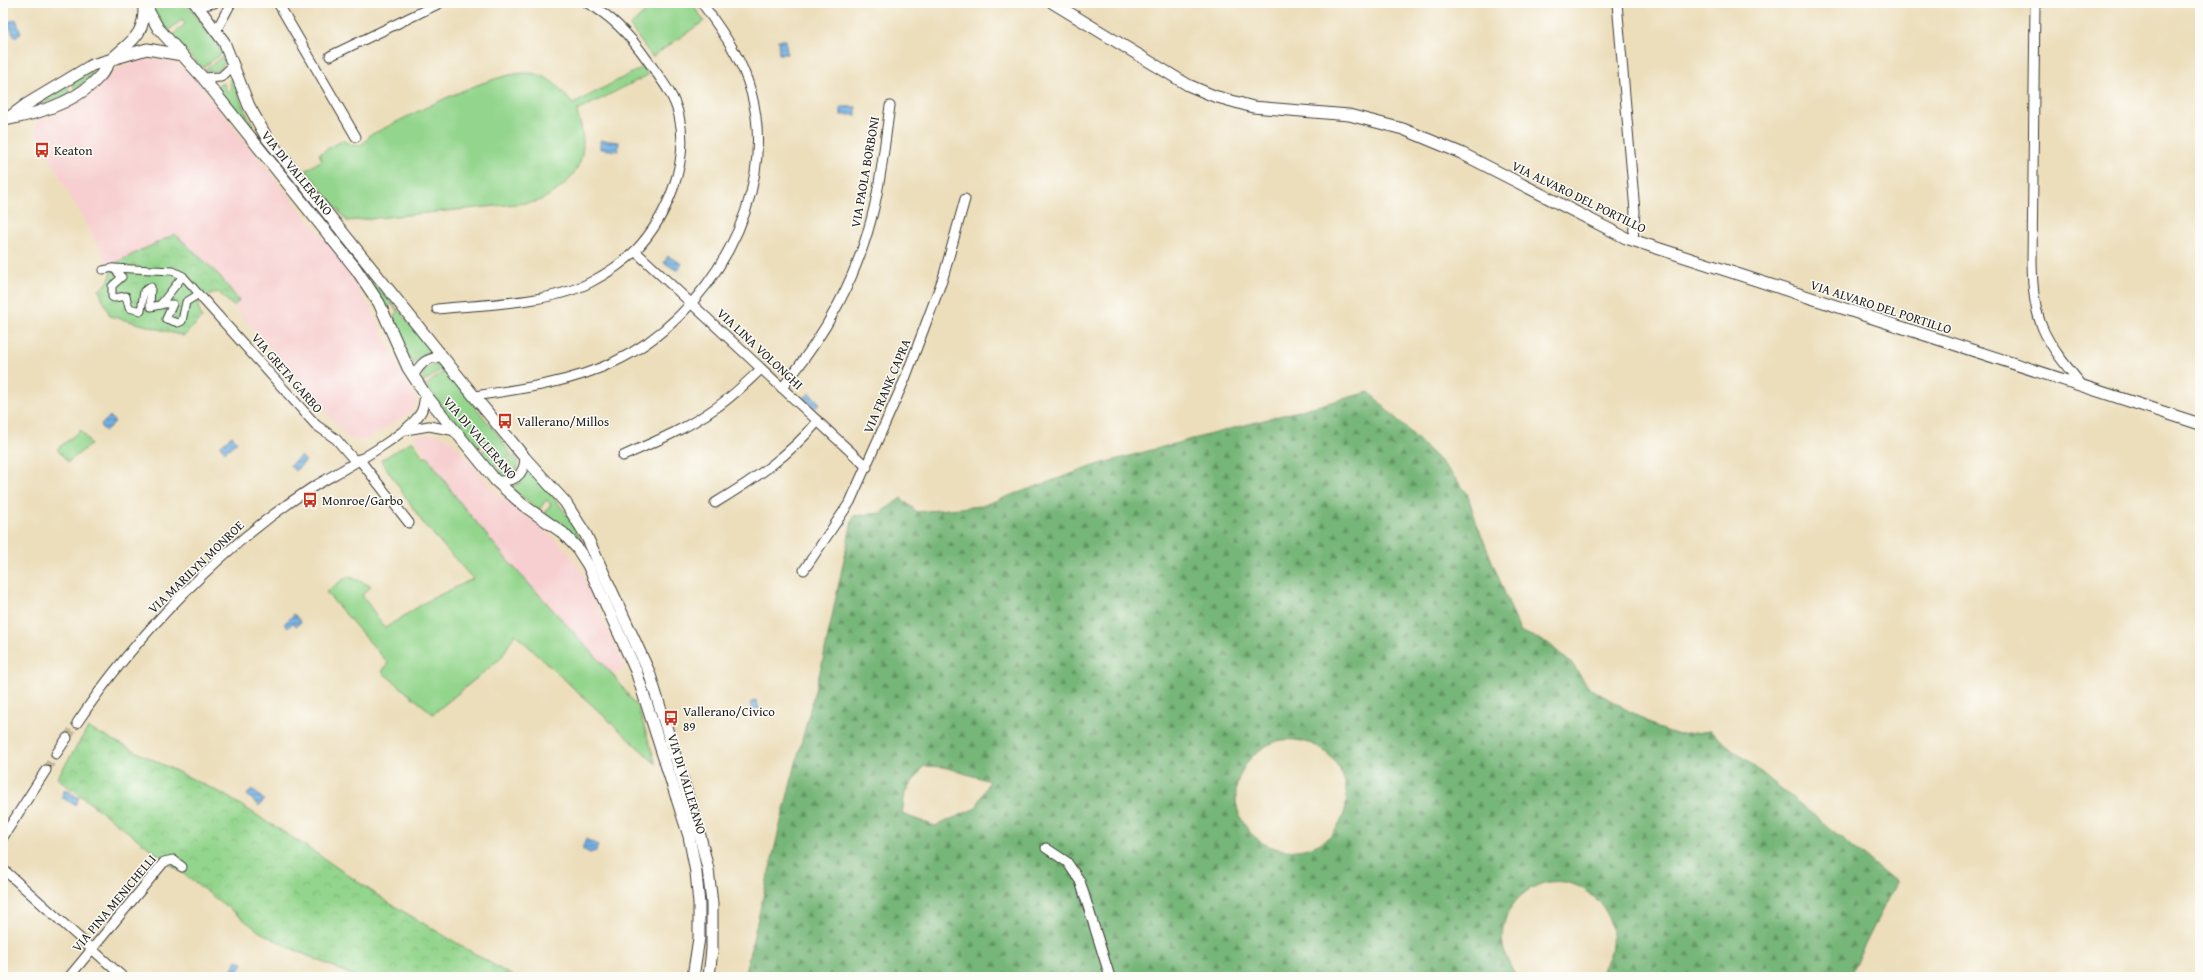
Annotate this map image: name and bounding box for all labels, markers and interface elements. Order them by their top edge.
street label: VIA PAOLA BORBONI [846,115,884,229]
street label: VIA DI VALLERANO [257,127,337,220]
bus stop icon: Keaton [33,141,51,159]
place label: Keaton [54,141,93,160]
street label: VIA ALVARO DEL PORTILLO [1509,156,1649,238]
street label: VIA ALVARO DEL PORTILLO [1808,275,1954,339]
street label: VIA LINA VOLONGHI [713,304,807,394]
street label: VIA GRETA GARBO [247,329,327,417]
street label: VIA FRANK CAPRA [859,336,916,436]
street label: VIA DI VALLERANO [439,392,521,484]
bus stop icon: Vallerano/Millos [496,412,514,430]
place label: Vallerano/Millos [517,412,609,431]
bus stop icon: Monroe/Garbo [301,491,319,509]
place label: Monroe/Garbo [322,491,404,510]
street label: VIA MARILYN MONROE [144,516,249,618]
place label: Vallerano/Civico 89 [683,702,775,736]
bus stop icon: Vallerano/Civico 89 [662,709,680,727]
street label: VIA DI VALLERANO [663,731,711,837]
street label: VIA PINA MENICHELLI [67,850,161,956]

